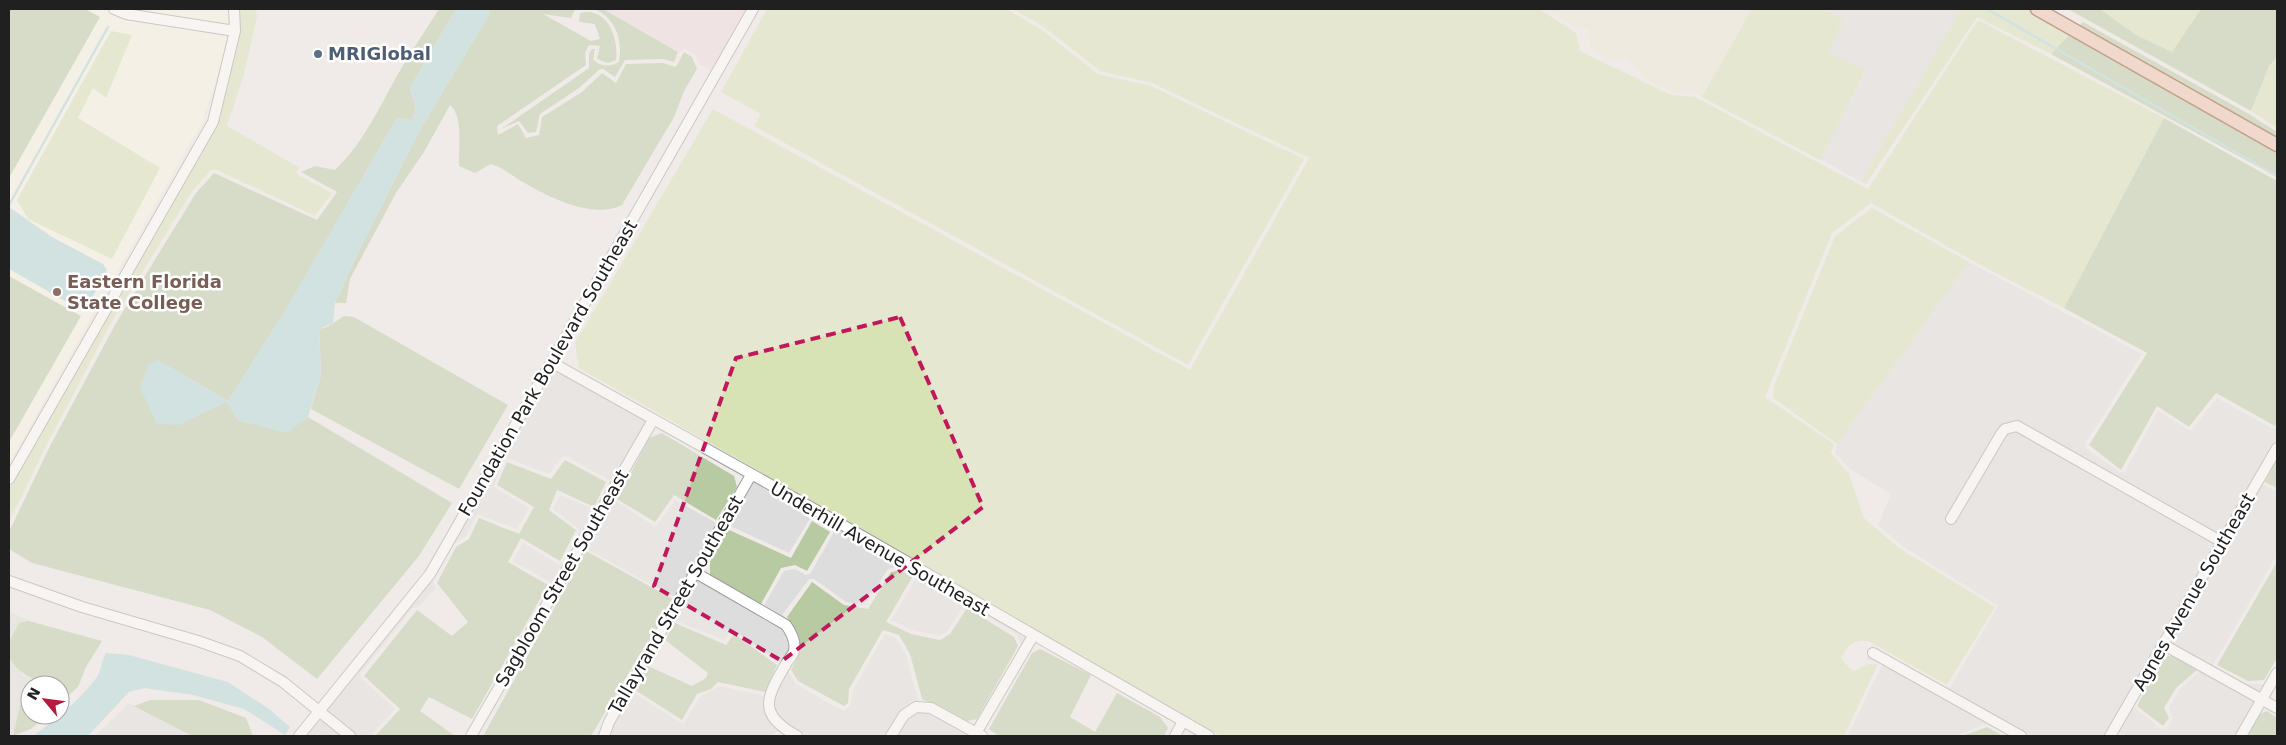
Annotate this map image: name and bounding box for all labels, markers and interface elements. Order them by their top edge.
place label: MRIGlobal [328,43,431,64]
marker: MRIGlobal [312,48,324,60]
street label: Foundation Park Boulevard Southeast [454,216,641,520]
place label: Eastern Florida State College [67,271,222,313]
marker: Eastern Florida State College [51,286,63,298]
street label: Sagbloom Street Southeast [491,466,632,690]
street label: Underhill Avenue Southeast [767,477,994,620]
street label: Agnes Avenue Southeast [2128,489,2259,694]
street label: Tallayrand Street Southeast [604,492,747,719]
north arrow [20,675,70,725]
text: N [24,685,43,703]

